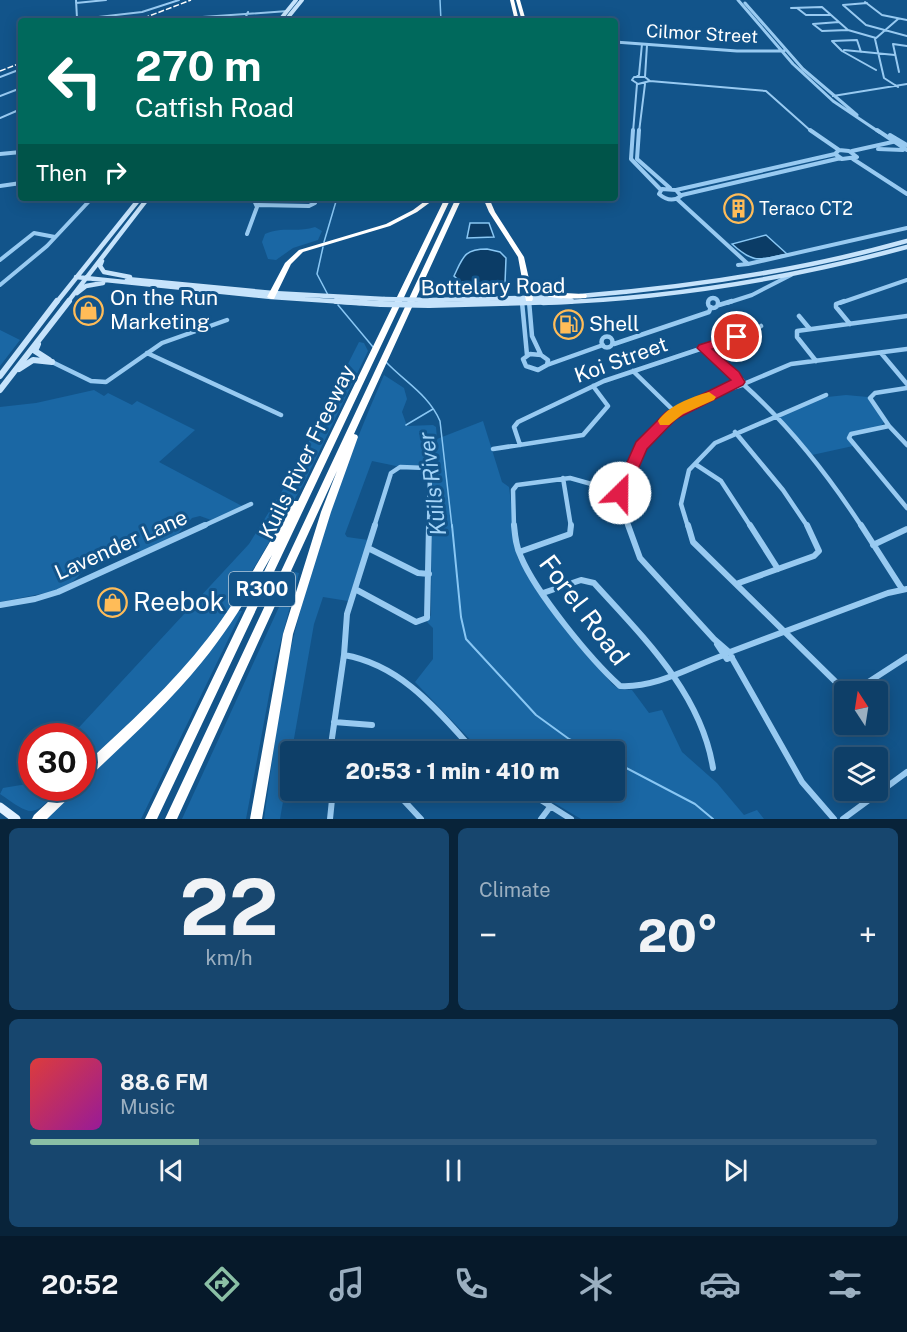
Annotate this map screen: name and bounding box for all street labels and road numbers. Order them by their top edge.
street label: Cilmor Street [646,20,759,47]
street label: Bottelary Road [420,273,566,300]
street label: Koi Street [571,331,671,388]
street label: Kuils River Freeway [254,361,360,543]
street label: Lavender Lane [51,504,191,585]
street label: Forel Road [533,548,636,671]
road number: R300 [229,572,295,606]

